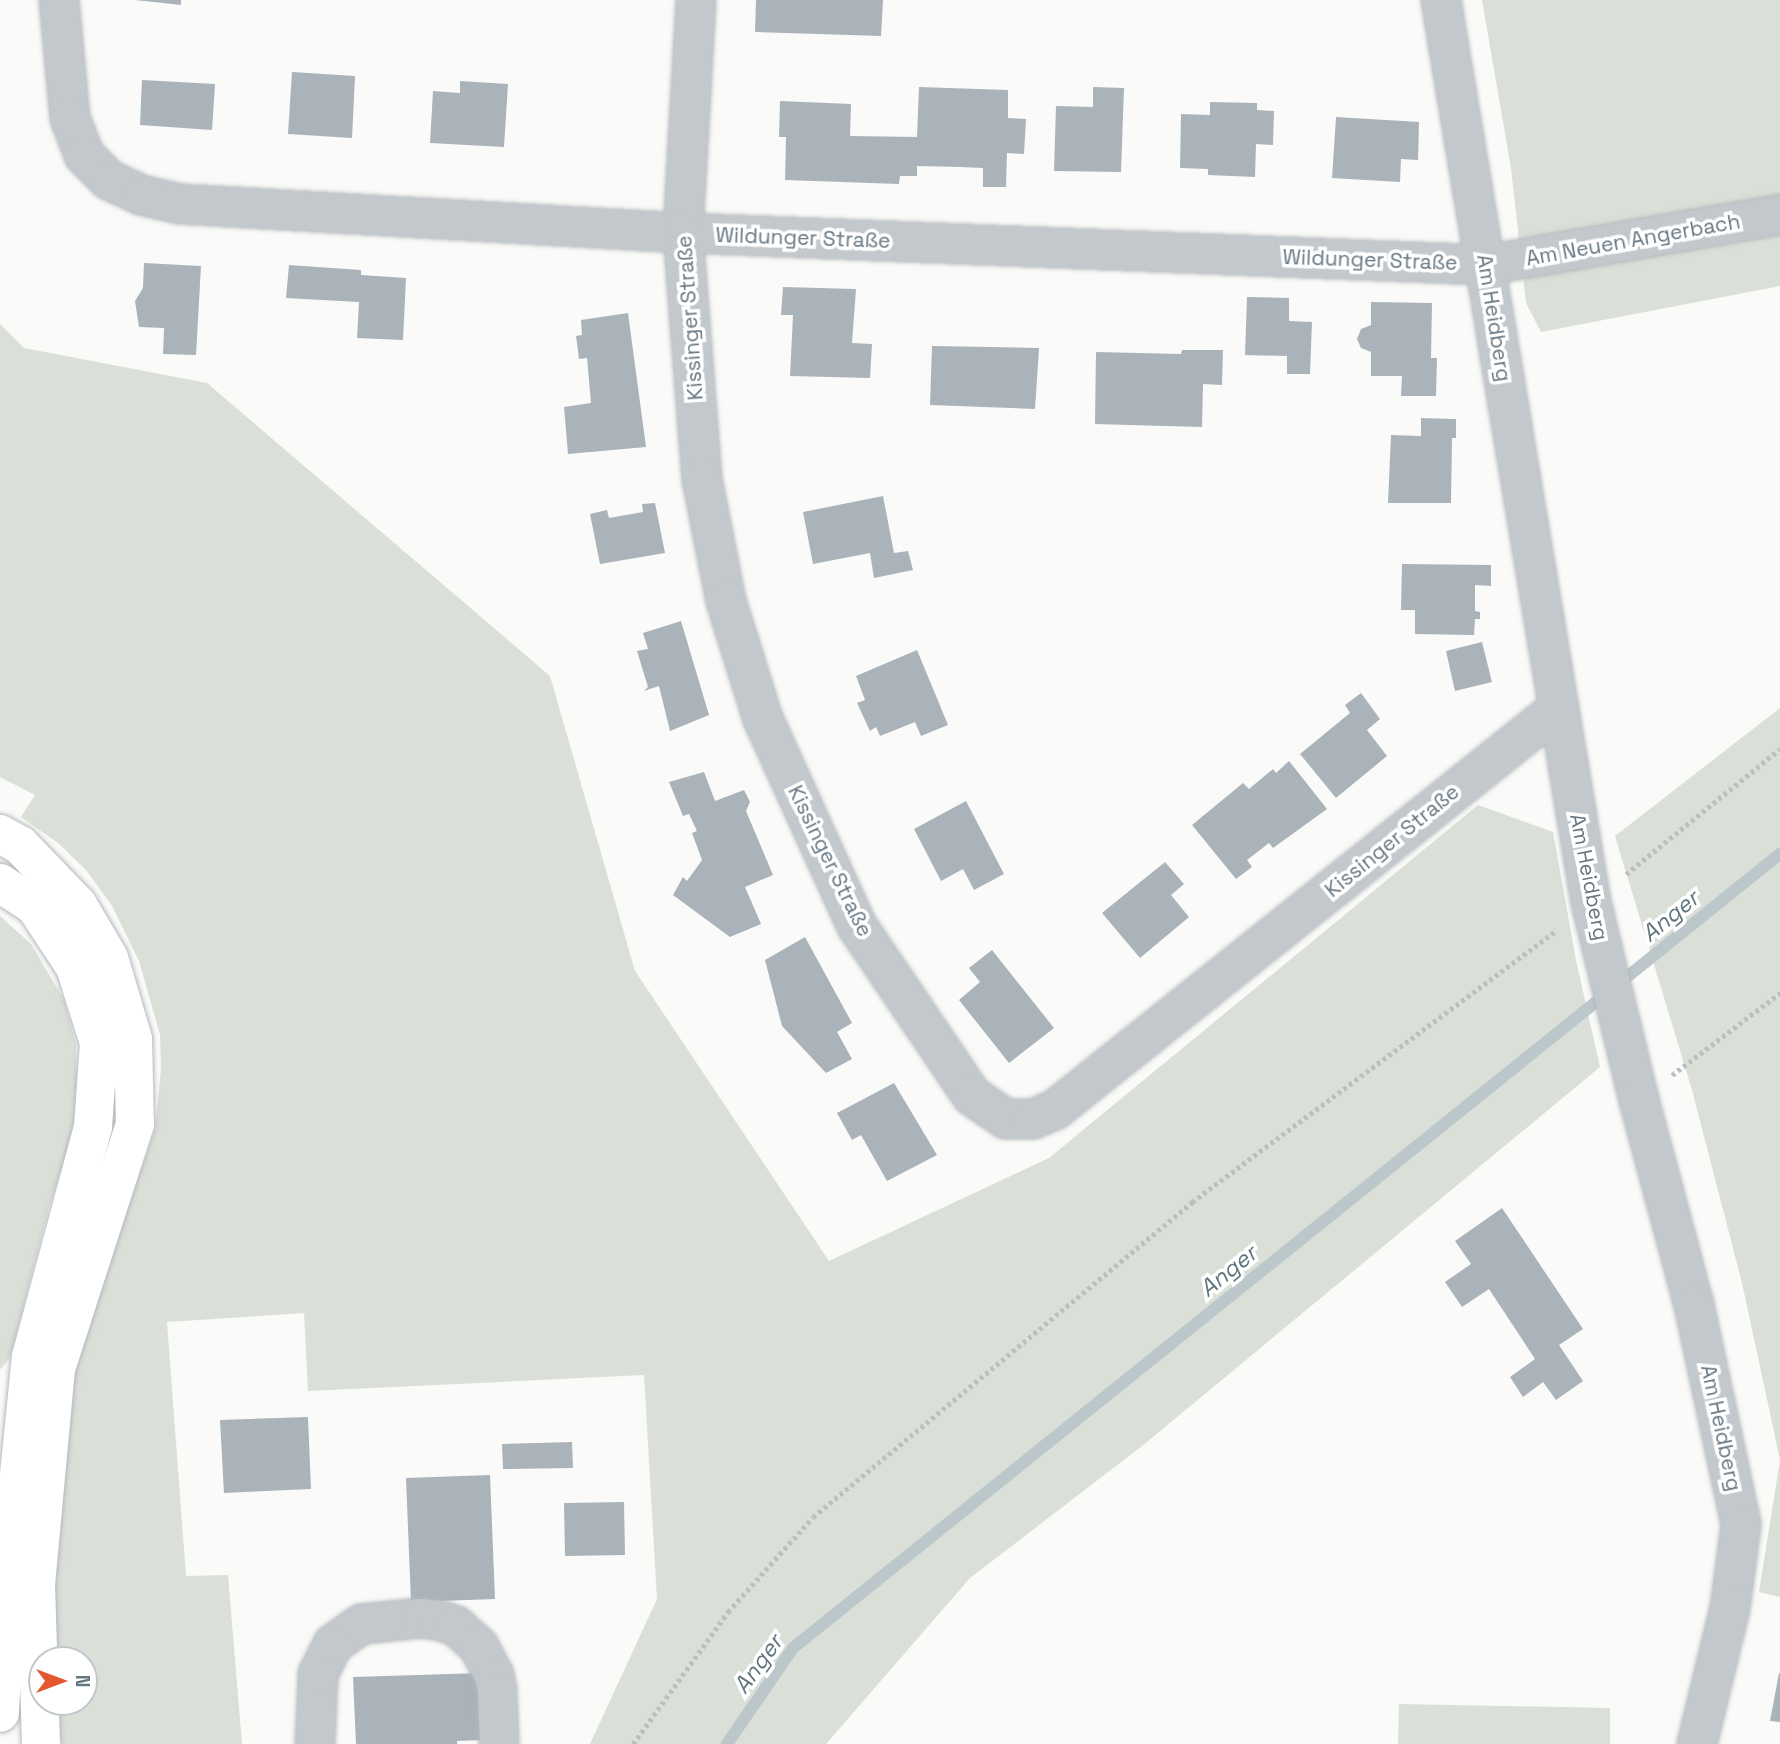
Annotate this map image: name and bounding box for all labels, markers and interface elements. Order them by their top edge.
street label: Am Neuen Angerbach [1524,209,1742,271]
street label: Wildunger Straße [715,222,891,254]
street label: Kissinger Straße [672,235,708,401]
street label: Wildunger Straße [1282,244,1458,276]
street label: Am Heidberg [1472,253,1516,383]
street label: Kissinger Straße [1320,779,1464,903]
street label: Kissinger Straße [782,781,878,941]
street label: Am Heidberg [1564,812,1614,942]
water label: Anger [1636,885,1704,947]
water label: Anger [1194,1240,1262,1302]
street label: Am Heidberg [1695,1363,1747,1493]
water label: Anger [728,1629,788,1699]
north arrow [28,1646,98,1716]
text: N [70,1675,95,1687]

